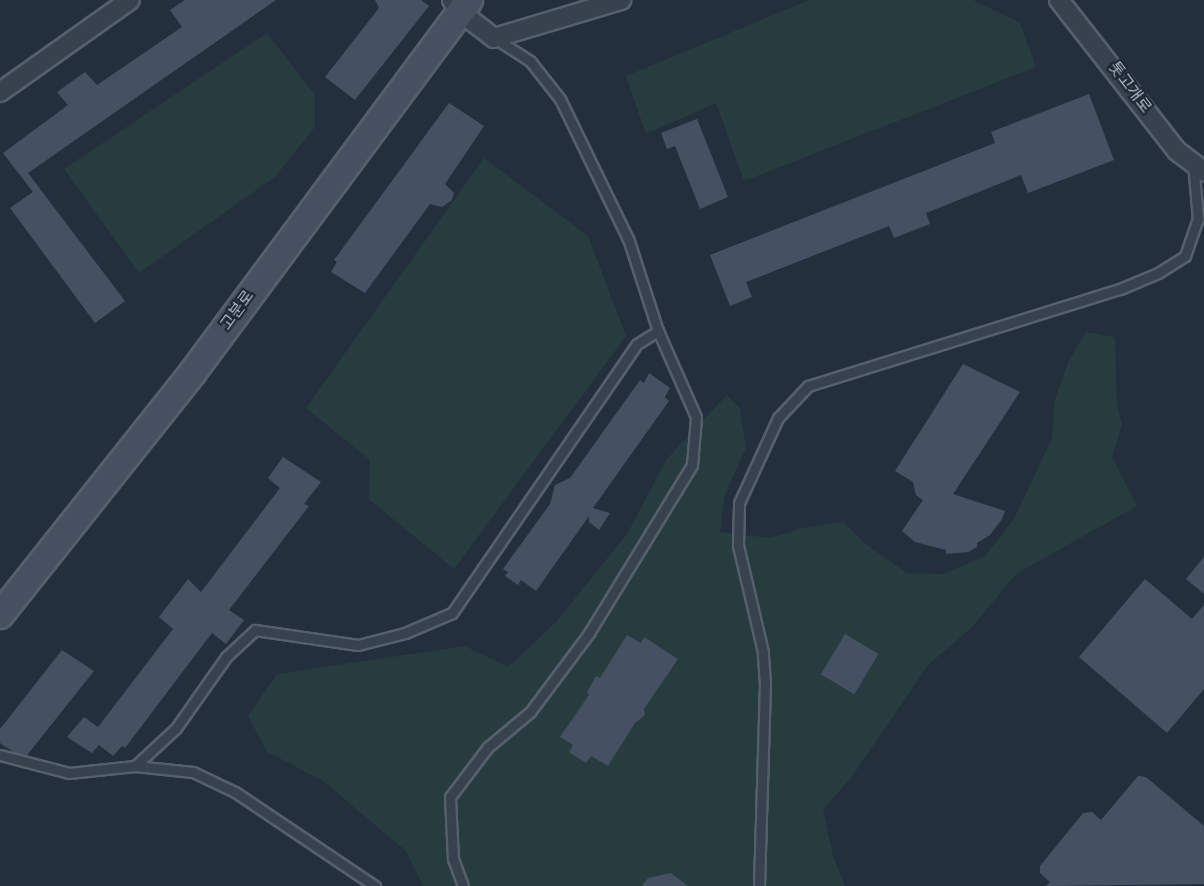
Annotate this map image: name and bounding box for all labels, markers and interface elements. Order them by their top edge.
street label: 톳고개로 [1104,59,1154,117]
street label: 고분로 [217,287,259,335]

